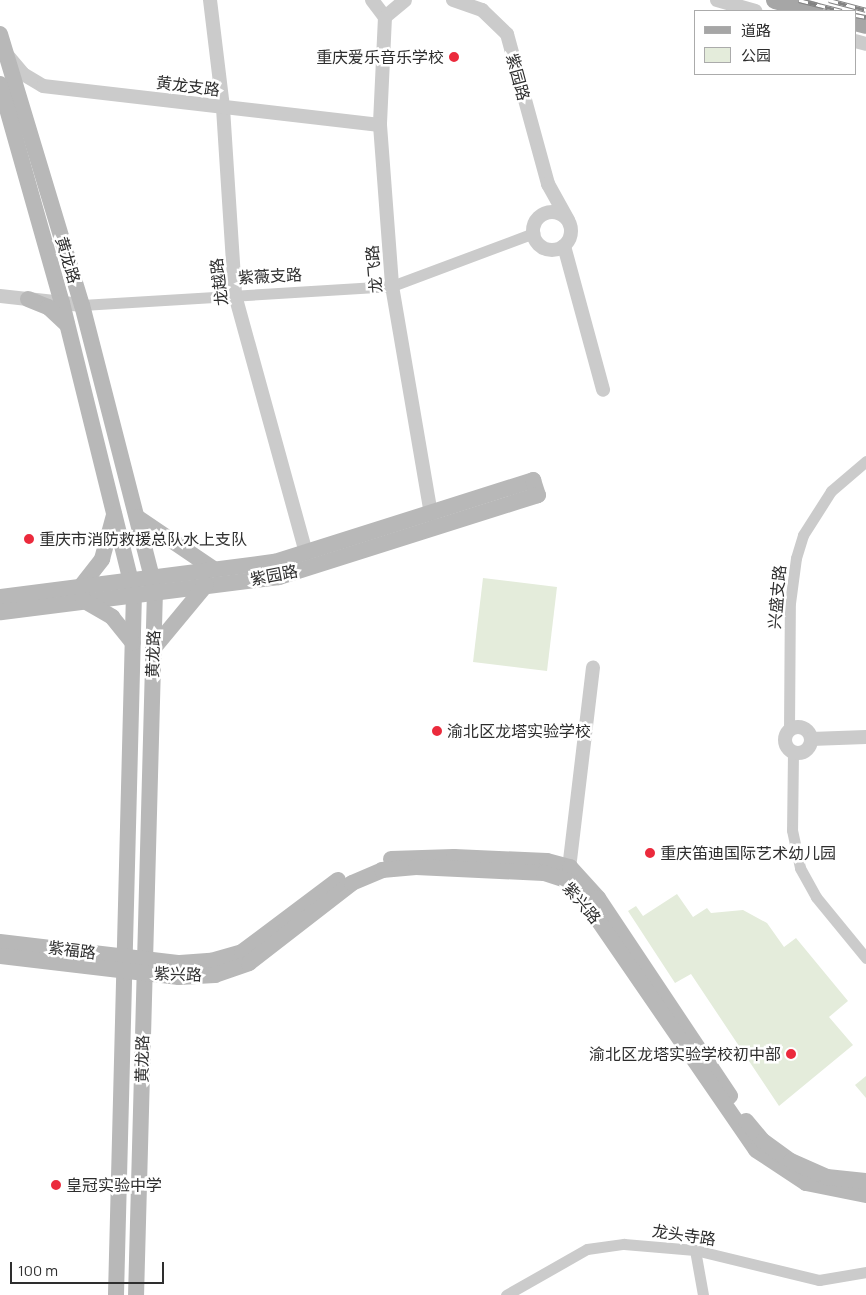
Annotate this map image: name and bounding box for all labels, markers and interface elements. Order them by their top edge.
legend [694,10,856,75]
text: 道路 [741,20,771,41]
text: 公园 [741,45,771,66]
place label: 重庆爱乐音乐学校 [316,47,444,67]
marker: 重庆爱乐音乐学校 [448,51,460,63]
street label: 紫园路 [503,51,533,103]
street label: 黄龙支路 [155,73,221,99]
street label: 黄龙路 [52,234,84,286]
street label: 龙飞路 [362,244,386,294]
street label: 龙越路 [207,257,231,307]
street label: 紫薇支路 [238,265,302,287]
place label: 重庆市消防救援总队水上支队 [39,529,247,549]
marker: 重庆市消防救援总队水上支队 [23,533,35,545]
street label: 紫园路 [249,561,299,589]
street label: 兴盛支路 [765,564,789,630]
street label: 黄龙路 [143,630,163,678]
place label: 渝北区龙塔实验学校 [447,721,591,741]
marker: 渝北区龙塔实验学校 [431,725,443,737]
place label: 重庆笛迪国际艺术幼儿园 [660,843,836,863]
marker: 重庆笛迪国际艺术幼儿园 [644,847,656,859]
street label: 紫兴路 [559,878,605,928]
street label: 紫福路 [47,938,97,962]
street label: 紫兴路 [154,964,202,984]
street label: 黄龙路 [132,1035,152,1083]
place label: 渝北区龙塔实验学校初中部 [589,1044,781,1064]
marker: 渝北区龙塔实验学校初中部 [785,1048,797,1060]
place label: 皇冠实验中学 [66,1175,162,1195]
marker: 皇冠实验中学 [50,1179,62,1191]
street label: 龙头寺路 [651,1221,717,1249]
scale bar [12,1252,166,1284]
text: 100 m [18,1260,58,1281]

